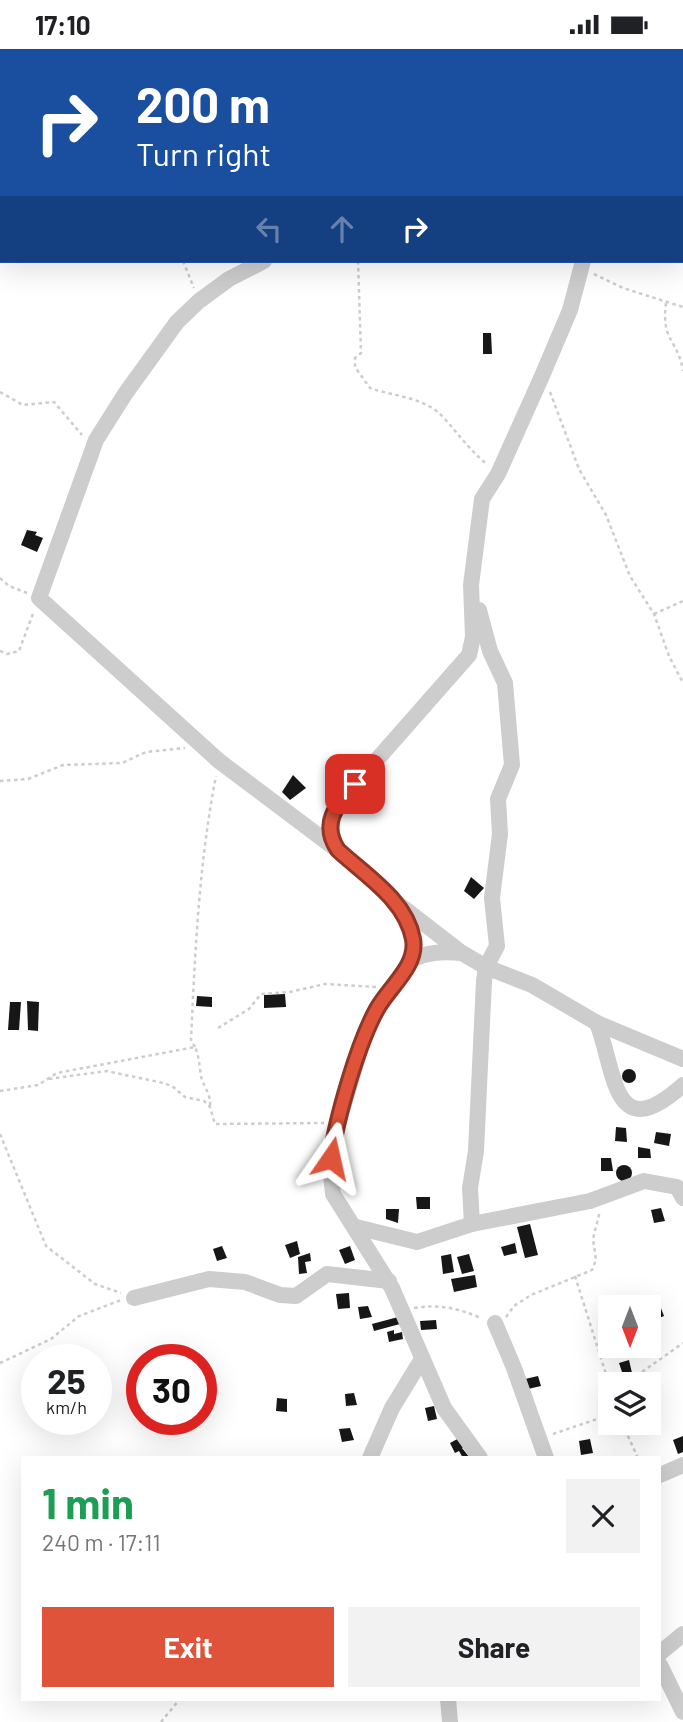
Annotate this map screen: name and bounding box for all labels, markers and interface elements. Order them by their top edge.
text: 17:10 [35,9,91,40]
text: 200 m [136,74,270,133]
icon: right [21,77,112,168]
text: Turn right [136,134,271,172]
icon: left [250,210,288,248]
icon: ahead [323,210,361,248]
icon: right [396,210,434,248]
pin [325,754,385,814]
icon: arrive [336,765,374,803]
position arrow [294,1121,368,1195]
north arrow [598,1295,662,1358]
map controls [598,1295,661,1435]
speed limit sign: 30 [126,1344,217,1435]
text: 25 [47,1359,86,1401]
button: layers [598,1372,661,1435]
text: km/h [46,1396,87,1418]
text: 1 min [42,1477,134,1527]
button: close [566,1479,640,1553]
text: 240 m · 17:11 [42,1528,161,1556]
button: Exit [42,1607,334,1687]
button: Share [348,1607,640,1687]

